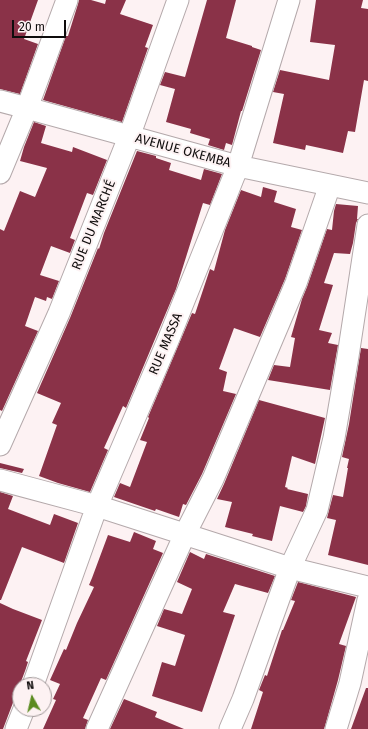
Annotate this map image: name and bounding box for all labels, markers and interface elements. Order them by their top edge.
scale bar [14,12,68,38]
text: 20 m [19,20,45,34]
street label: AVENUE OKEMBA [133,131,233,171]
street label: RUE DU MARCHÉ [69,178,119,272]
street label: RUE MASSA [146,311,186,377]
north arrow [12,677,52,717]
text: N [26,679,35,693]

